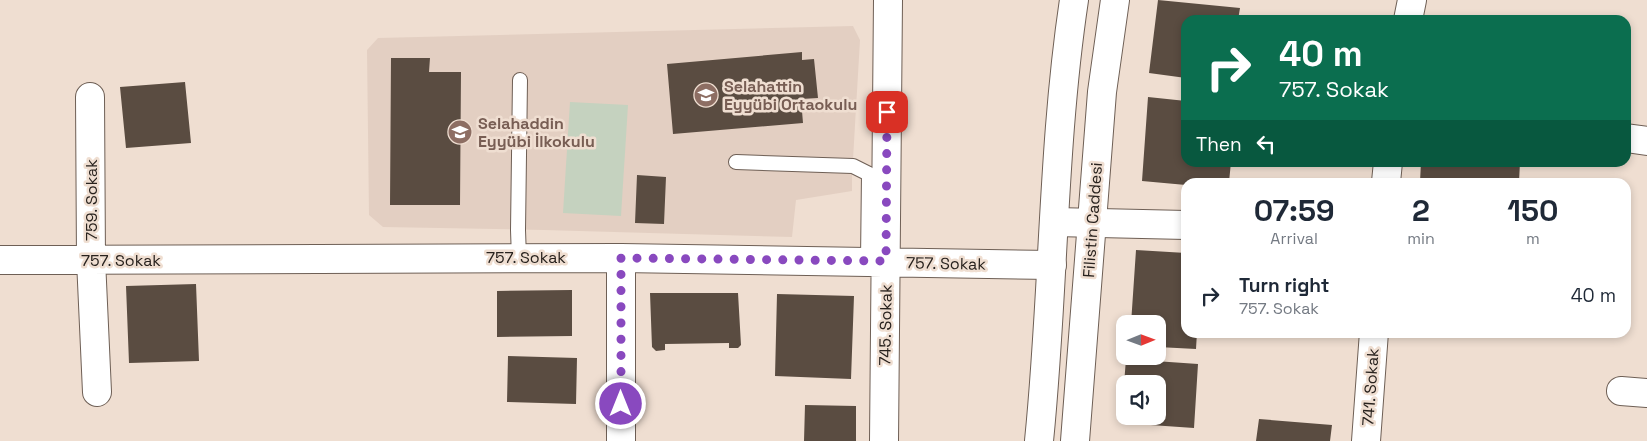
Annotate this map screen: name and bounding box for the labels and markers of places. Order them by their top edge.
place label: Selahattin Eyyübi Ortaokulu [724,76,857,115]
school or university icon: Selahattin Eyyübi Ortaokulu [693,82,719,108]
pin [866,91,908,133]
place label: Selahaddin Eyyübi İlkokulu [478,113,595,152]
school or university icon: Selahaddin Eyyübi İlkokulu [447,119,473,145]

